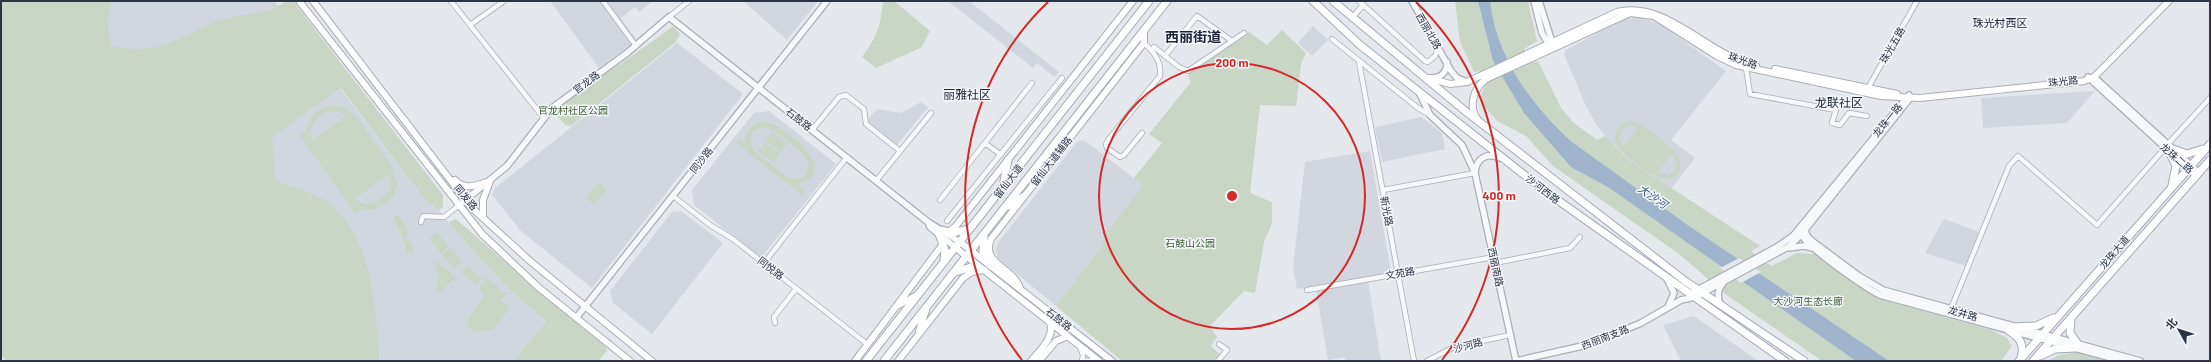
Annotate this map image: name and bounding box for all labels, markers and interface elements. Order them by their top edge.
street label: 西丽北路 [1414,11,1444,51]
district label: 珠光村西区 [1973,16,2028,29]
street label: 珠光五路 [1877,25,1907,65]
district label: 西丽街道 [1165,28,1221,45]
street label: 珠光路 [1727,49,1759,71]
text: 200 m [1216,55,1248,69]
street label: 官龙路 [570,68,602,96]
street label: 珠光路 [2047,73,2079,89]
district label: 丽雅社区 [943,87,991,101]
district label: 龙联社区 [1815,95,1863,109]
street label: 龙珠一路 [1870,101,1904,139]
park label: 官龙村社区公园 [538,104,608,116]
street label: 石鼓路 [783,105,815,133]
street label: 留仙大道辅路 [1028,134,1074,188]
street label: 龙珠二路 [2158,140,2196,176]
street label: 同沙路 [687,144,715,176]
street label: 留仙大道 [991,162,1025,200]
street label: 沙河西路 [1524,172,1562,206]
water label: 大沙河 [1636,181,1672,212]
street label: 同发路 [452,182,480,212]
text: 400 m [1482,188,1516,202]
centre of rings [1225,189,1239,203]
street label: 新光路 [1378,195,1396,227]
street label: 龙珠大道 [2096,233,2132,271]
park label: 石鼓山公园 [1165,237,1215,249]
street label: 西丽南路 [1486,246,1506,288]
street label: 同悦路 [755,254,787,282]
street label: 文苑路 [1384,264,1416,282]
park label: 大沙河生态长廊 [1773,295,1843,307]
street label: 龙井路 [1947,303,1979,323]
street label: 石鼓路 [1043,305,1075,333]
north arrow [2159,310,2199,350]
text: 北 [2162,315,2179,332]
street label: 西丽南支路 [1580,322,1630,352]
street label: 沙河路 [1452,335,1484,355]

